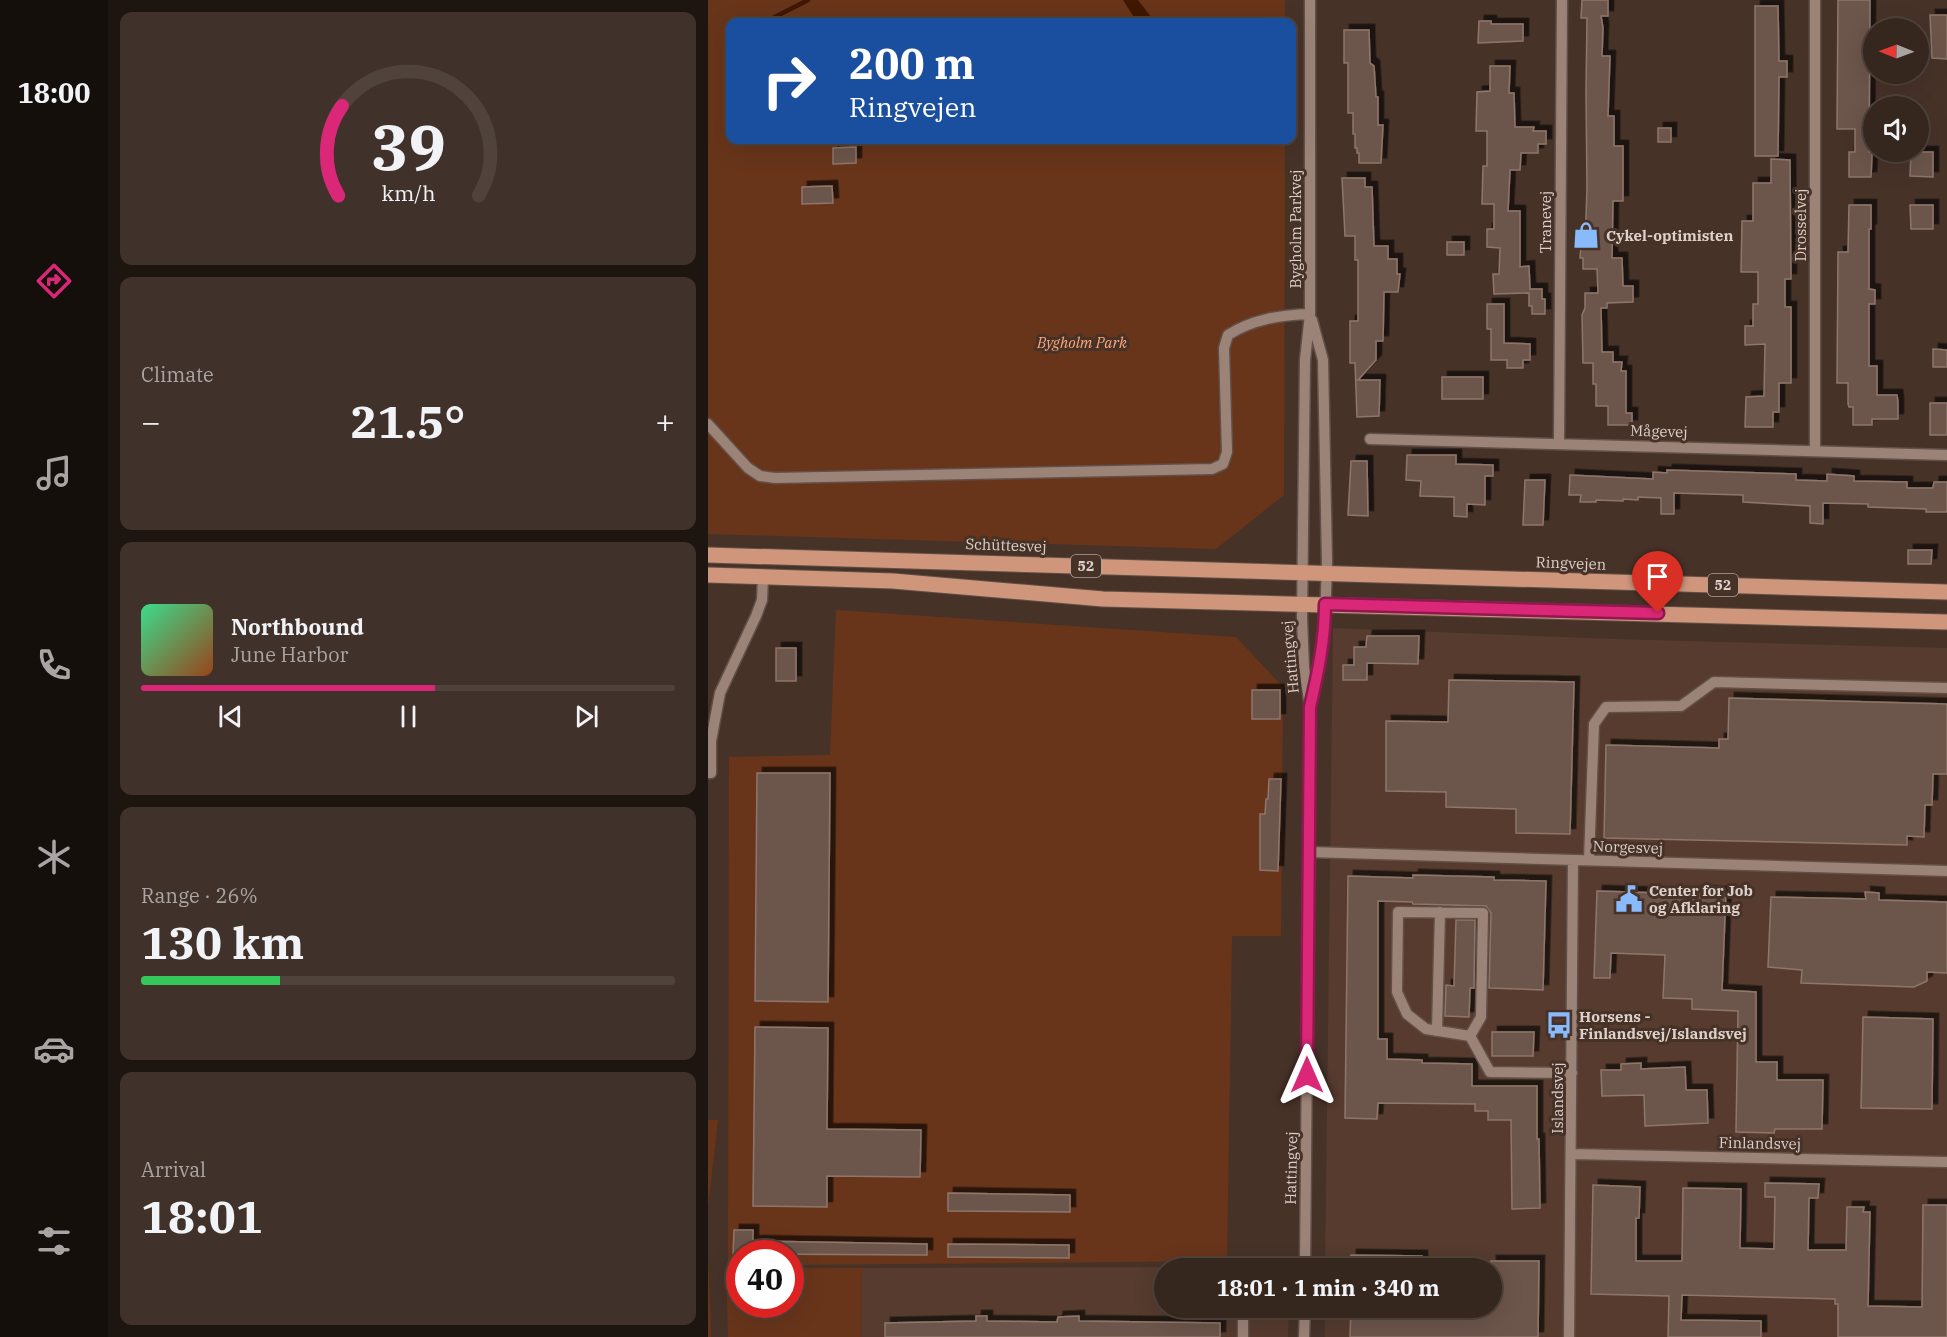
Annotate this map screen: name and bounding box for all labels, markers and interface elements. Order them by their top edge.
north arrow [1863,18,1929,84]
map controls [1863,18,1929,162]
text: 200 m [849,36,975,91]
icon: right [750,42,828,120]
text: 18:00 [18,75,90,110]
text: Ringvejen [849,89,976,124]
button: sound [1863,96,1929,162]
text: 39 [371,106,445,187]
street label: Bygholm Parkvej [1286,169,1305,289]
text: km/h [381,179,435,207]
street label: Drosselvej [1791,188,1810,262]
street label: Tranevej [1536,191,1555,253]
shop icon: Cykel-optimisten [1571,220,1601,250]
place label: Cykel-optimisten [1606,226,1733,245]
icon: directions [33,260,75,302]
park label: Bygholm Park [1036,333,1127,352]
text: Climate [141,361,214,388]
text: 21.5° [351,392,465,450]
text: − [141,400,161,443]
text: + [655,400,675,443]
street label: Mågevej [1630,420,1688,442]
icon: music [33,452,75,494]
street label: Schüttesvej [965,534,1047,556]
pin [1632,551,1683,613]
street label: Ringvejen [1535,552,1607,574]
road number: 52 [1071,555,1101,577]
icon: arrive [1641,560,1674,593]
road number: 52 [1708,574,1738,596]
text: Northbound [231,612,364,641]
street label: Hattingvej [1277,620,1303,694]
text: June Harbor [231,641,348,668]
icon: phone [33,644,75,686]
icon: previous [214,700,247,733]
icon: pause [392,700,425,733]
icon: next [570,700,603,733]
icon: climate [33,836,75,878]
street label: Norgesvej [1592,836,1664,858]
place label: Center for Job og Afklaring [1649,881,1753,917]
text: Range · 26% [141,882,258,909]
public building icon: Center for Job og Afklaring [1614,884,1644,914]
text: 130 km [141,913,304,971]
place label: Horsens - Finlandsvej/Islandsvej [1579,1007,1747,1043]
bus stop icon: Horsens - Finlandsvej/Islandsvej [1544,1010,1574,1040]
icon: car [33,1028,75,1070]
position arrow [1275,1043,1339,1107]
street label: Islandsvej [1548,1062,1567,1134]
street label: Hattingvej [1281,1131,1301,1205]
street label: Finlandsvej [1719,1133,1801,1153]
text: Arrival [141,1156,206,1183]
text: 18:01 [141,1187,263,1245]
icon: filters [33,1220,75,1262]
speed limit sign: 40 [726,1240,804,1318]
text: 18:01 · 1 min · 340 m [1216,1273,1440,1302]

